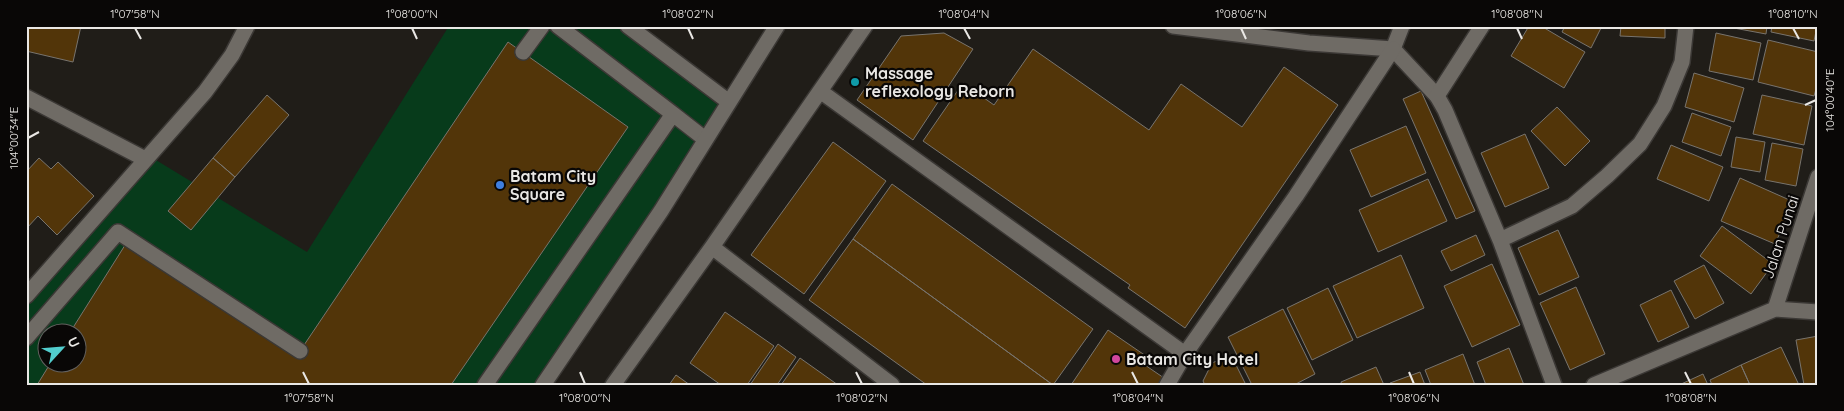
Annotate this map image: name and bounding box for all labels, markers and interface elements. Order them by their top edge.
text: 1°07'58"N [110,6,160,21]
text: 1°08'00"N [386,6,438,21]
text: 1°08'02"N [662,6,714,21]
text: 1°08'04"N [938,6,990,21]
text: 1°08'06"N [1215,6,1267,21]
text: 1°08'08"N [1491,6,1543,21]
text: 1°08'10"N [1768,6,1818,21]
place label: Massage reflexology Reborn [865,63,1015,101]
text: 104°00'40"E [1822,68,1837,132]
marker: Massage reflexology Reborn [849,76,861,88]
text: 104°00'34"E [6,107,21,169]
place label: Batam City Square [510,166,596,204]
marker: Batam City Square [494,179,506,191]
street label: Jalan Punai [1757,193,1803,281]
north arrow [38,324,88,374]
text: U [63,334,84,351]
place label: Batam City Hotel [1126,349,1258,369]
marker: Batam City Hotel [1110,353,1122,365]
text: 1°07'58"N [284,390,334,405]
text: 1°08'00"N [559,390,611,405]
text: 1°08'02"N [836,390,888,405]
text: 1°08'04"N [1112,390,1164,405]
text: 1°08'06"N [1388,390,1440,405]
text: 1°08'08"N [1665,390,1717,405]

